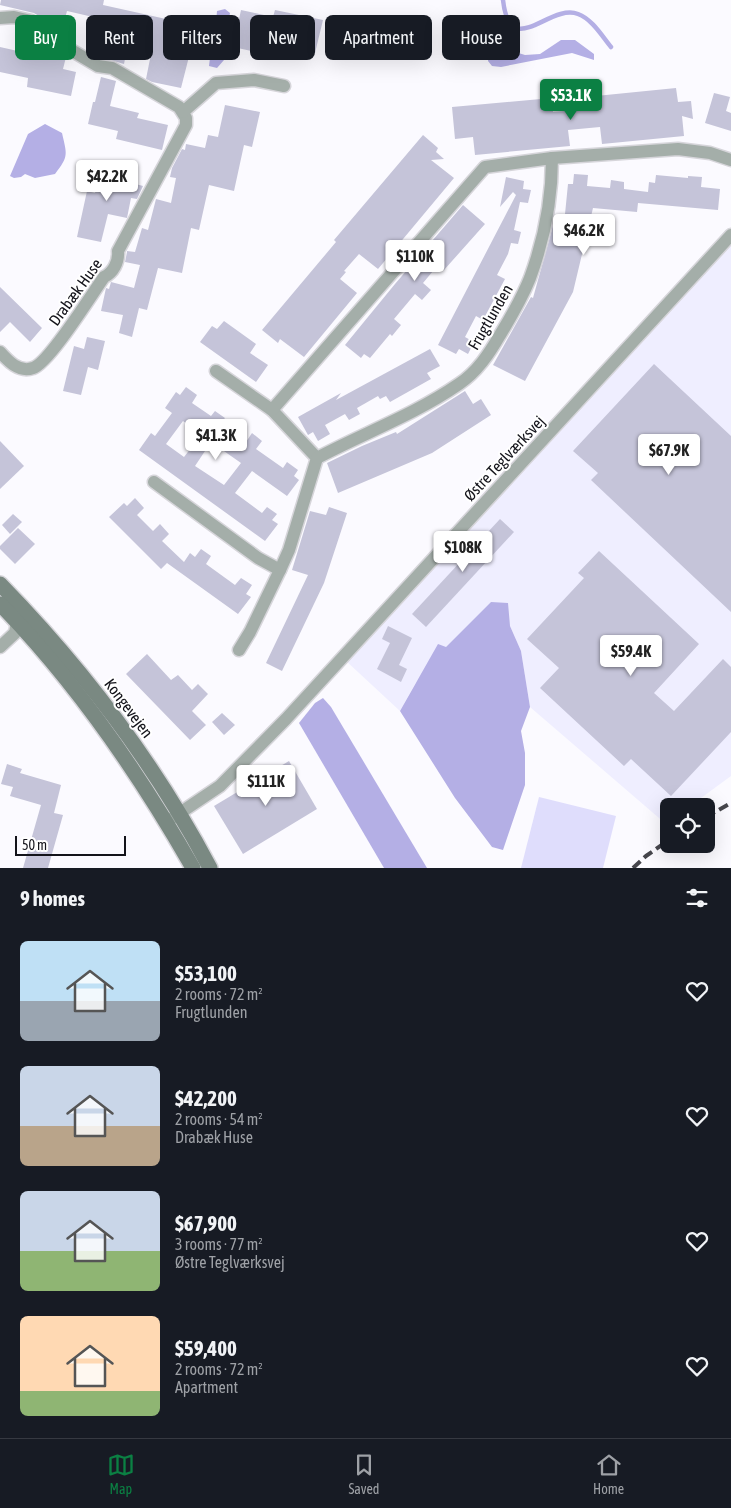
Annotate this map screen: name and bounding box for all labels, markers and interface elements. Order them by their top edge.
chip: Buy [15,15,76,60]
chip: Rent [86,15,153,60]
chip: Filters [163,15,240,60]
chip: New [250,15,315,60]
chip: Apartment [325,15,432,60]
chip: House [442,15,520,60]
pin: $53.1K [530,78,612,121]
text: $53.1K [551,86,591,104]
pin: $42.2K [66,160,148,202]
text: $42.2K [87,167,127,185]
pin: $46.2K [543,214,625,256]
text: $46.2K [564,221,604,239]
pin: $110K [380,240,450,282]
text: $110K [396,247,434,265]
street label: Drabæk Huse [45,255,105,329]
street label: Frugtlunden [464,281,517,353]
street label: Østre Teglværksvej [460,412,549,505]
pin: $41.3K [175,418,257,461]
text: $41.3K [196,426,236,444]
pin: $67.9K [628,434,710,476]
text: $67.9K [649,441,689,459]
pin: $108K [428,530,498,573]
text: $108K [444,538,482,556]
pin: $59.4K [590,634,672,677]
text: $59.4K [611,642,651,660]
street label: Kongevejen [100,675,157,742]
pin: $111K [231,764,301,807]
text: $111K [247,772,285,790]
map controls [660,798,715,853]
button: locate [660,798,715,853]
scale bar [15,833,126,856]
text: 50 m [22,837,47,853]
icon: filters [683,884,711,912]
text: 9 homes [20,886,85,910]
icon: home [60,961,120,1021]
text: $53,100 [175,961,237,985]
icon: heart [683,977,711,1005]
text: 2 rooms · 72 m² [175,985,263,1003]
text: Frugtlunden [175,1003,247,1021]
icon: home [60,1086,120,1146]
text: $42,200 [175,1086,237,1110]
icon: heart [683,1102,711,1130]
text: 2 rooms · 54 m² [175,1110,263,1128]
text: Drabæk Huse [175,1128,253,1146]
icon: home [60,1211,120,1271]
text: $67,900 [175,1211,237,1235]
icon: heart [683,1227,711,1255]
text: 3 rooms · 77 m² [175,1235,263,1253]
text: Østre Teglværksvej [175,1253,285,1271]
icon: home [60,1336,120,1396]
text: $59,400 [175,1336,237,1360]
icon: heart [683,1352,711,1380]
text: 2 rooms · 72 m² [175,1360,263,1378]
text: Apartment [175,1378,238,1396]
tab: Map [107,1451,135,1497]
tab: Saved [348,1451,379,1497]
tab: Home [593,1451,624,1497]

